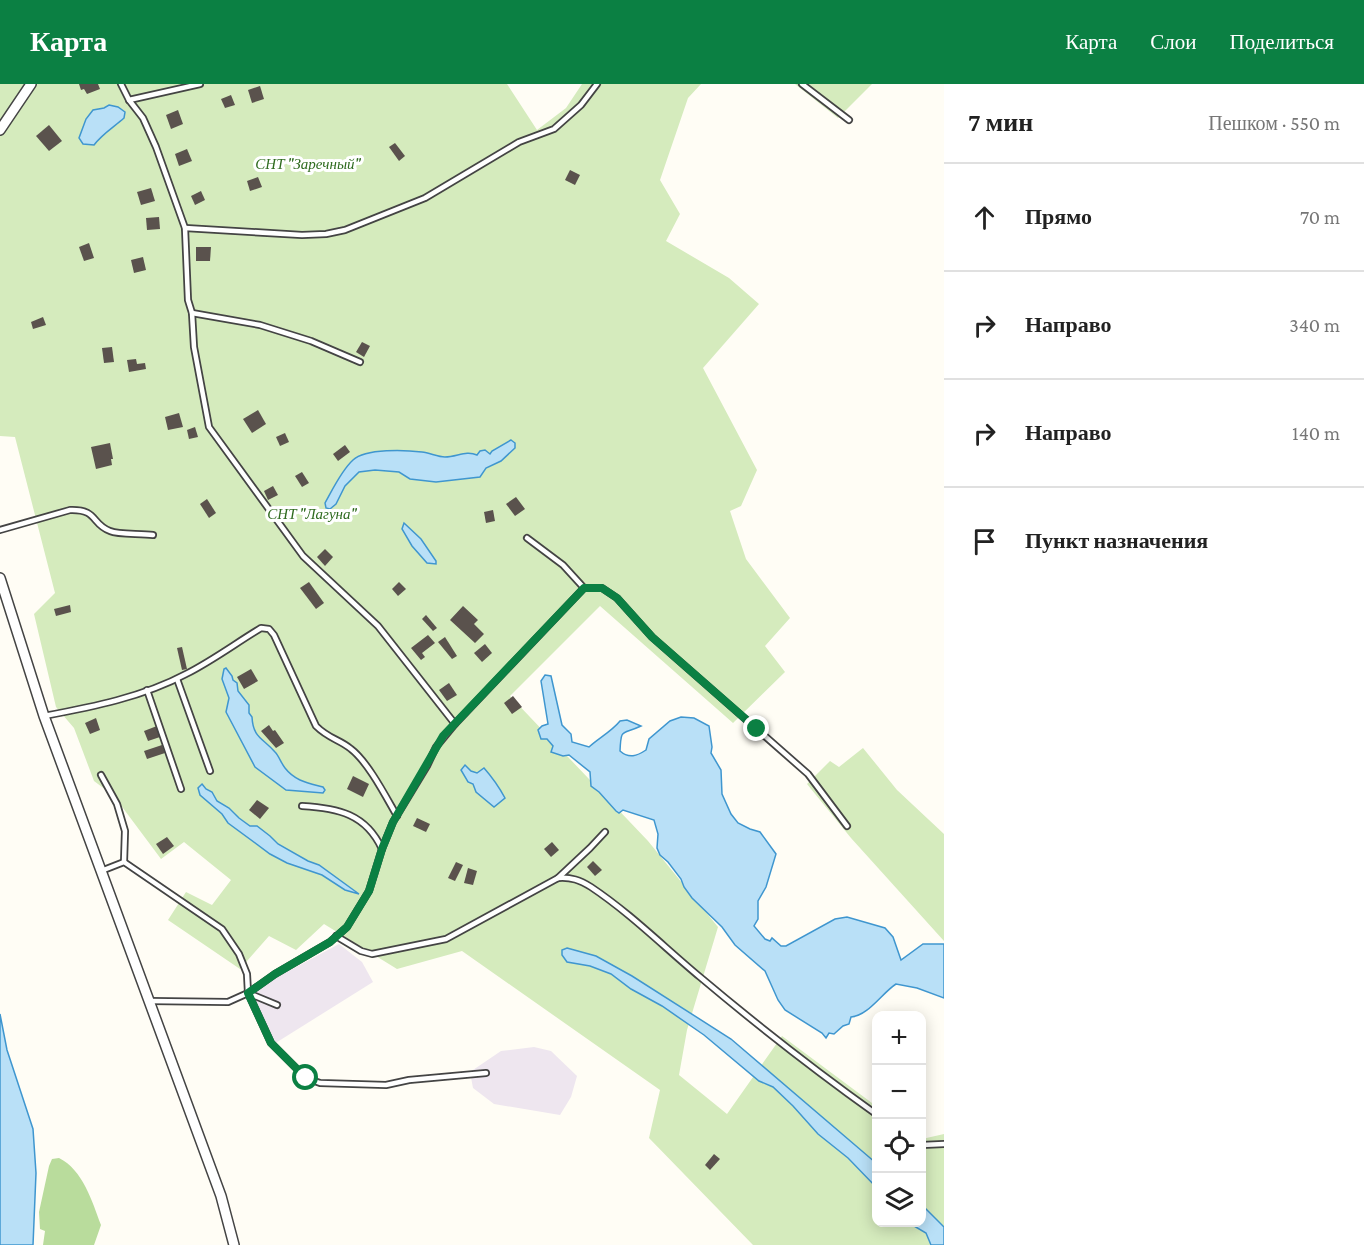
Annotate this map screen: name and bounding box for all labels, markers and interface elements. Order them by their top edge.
text: Карта [30,26,107,57]
text: Карта [1065,30,1117,54]
text: Слои [1150,30,1196,54]
text: Поделиться [1229,30,1334,54]
text: 7 мин [968,108,1033,137]
text: Пешком · 550 m [1208,112,1340,134]
park label: СНТ "Заречный" [255,156,362,172]
icon: ahead [968,201,1001,234]
text: Прямо [1025,204,1092,229]
text: 70 m [1300,206,1340,228]
icon: right [968,309,1001,342]
text: Направо [1025,312,1111,337]
text: 340 m [1289,314,1340,336]
icon: right [968,417,1001,450]
text: Направо [1025,420,1111,445]
text: 140 m [1292,422,1340,444]
park label: СНТ "Лагуна" [267,506,358,522]
icon: arrive [968,525,1001,558]
text: Пункт назначения [1025,528,1208,553]
route end [743,715,769,741]
map controls [872,1011,926,1227]
button: + [872,1011,926,1065]
route start [292,1064,318,1090]
button: − [872,1065,926,1119]
button: locate [872,1119,926,1173]
button: layers [872,1173,926,1227]

